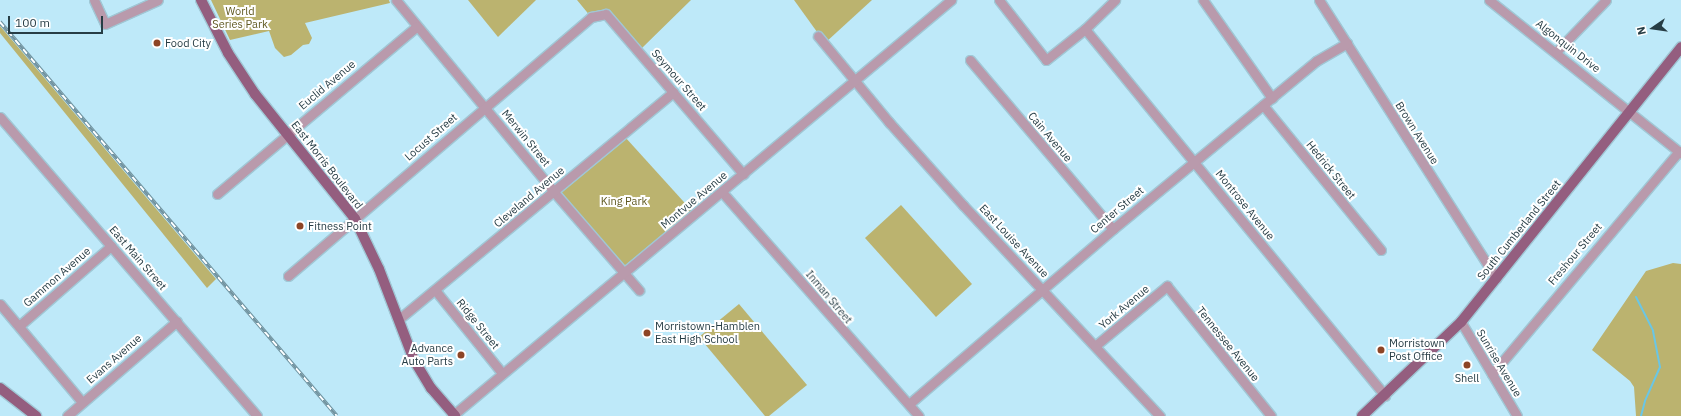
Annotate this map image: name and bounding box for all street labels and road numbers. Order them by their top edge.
street label: Algonquin Drive [1533,17,1603,75]
street label: Seymour Street [649,47,709,113]
street label: Euclid Avenue [296,58,358,112]
street label: Brown Avenue [1393,99,1441,167]
street label: Merwin Street [499,107,553,169]
street label: Cain Avenue [1025,109,1075,165]
street label: Locust Street [402,111,460,163]
street label: East Morris Boulevard [289,118,365,212]
street label: Hedrick Street [1304,138,1358,202]
street label: Cleveland Avenue [491,164,567,230]
street label: Montrose Avenue [1213,167,1277,243]
street label: Montvue Avenue [658,169,730,231]
street label: South Cumberland Street [1475,177,1563,283]
street label: Center Street [1088,184,1146,236]
street label: East Louise Avenue [977,202,1051,280]
street label: Freshour Street [1545,220,1605,288]
street label: East Main Street [107,223,169,293]
street label: Gammon Avenue [21,244,93,310]
street label: Inman Street [803,268,855,326]
street label: York Avenue [1096,282,1152,332]
street label: Ridge Street [454,296,502,352]
street label: Tennessee Avenue [1194,304,1262,384]
street label: Sunrise Avenue [1474,327,1524,399]
street label: Evans Avenue [84,332,144,386]

